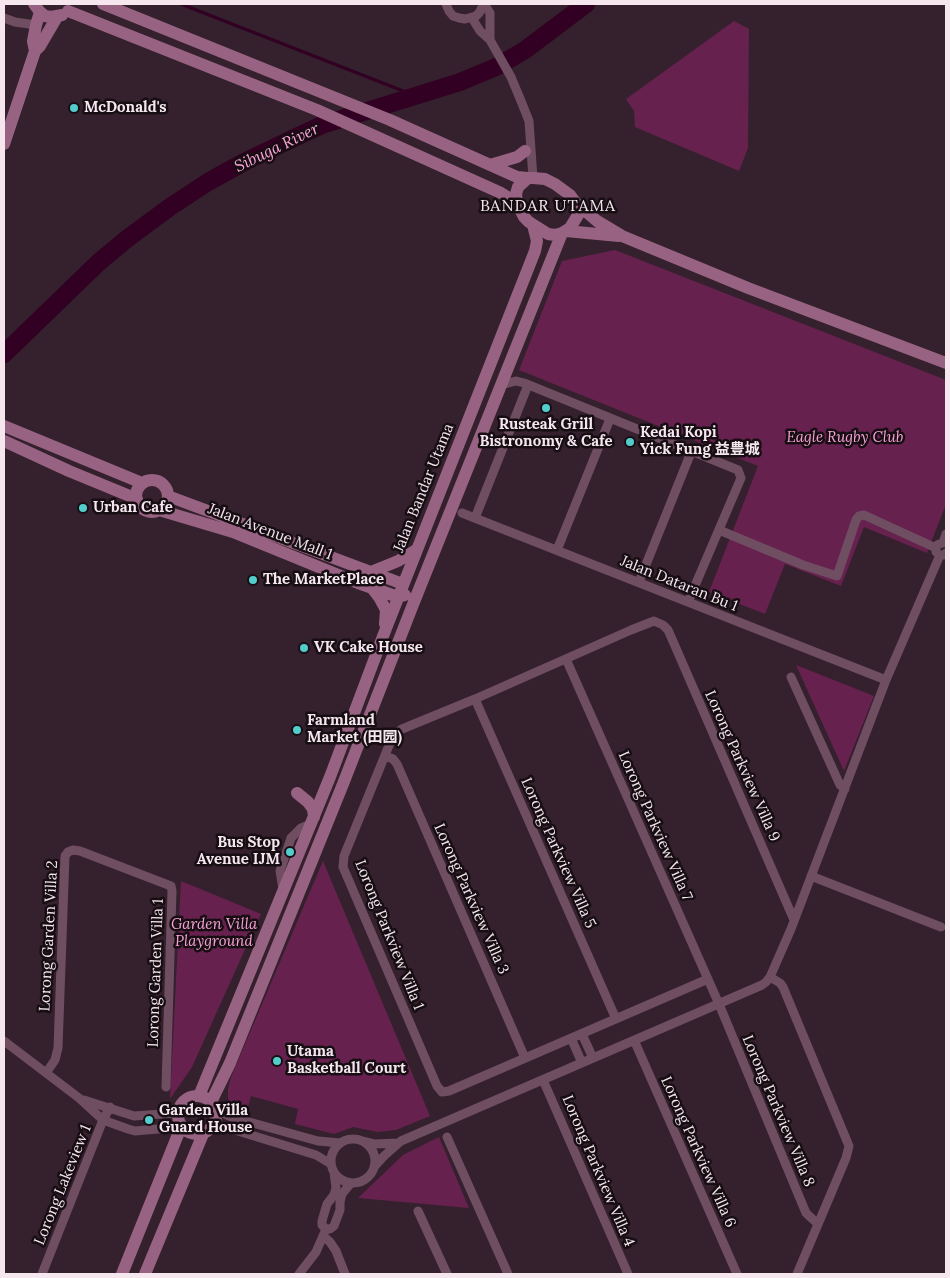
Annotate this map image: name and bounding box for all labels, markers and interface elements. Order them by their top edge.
place label: McDonald's [84,99,167,117]
marker: McDonald's [68,102,80,114]
water label: Sibuga River [232,119,322,177]
district label: BANDAR UTAMA [478,196,618,216]
marker: Rusteak Grill Bistronomy & Cafe [540,402,552,414]
place label: Rusteak Grill Bistronomy & Cafe [479,416,613,451]
street label: Jalan Bandar Utama [390,421,458,555]
place label: Kedai Kopi Yick Fung 益豊城 [640,424,760,459]
park label: Eagle Rugby Club [786,429,904,447]
marker: Kedai Kopi Yick Fung 益豊城 [624,436,636,448]
place label: Urban Cafe [93,499,173,517]
street label: Jalan Avenue Mall 1 [205,500,335,564]
marker: Urban Cafe [77,502,89,514]
street label: Jalan Dataran Bu 1 [618,552,740,616]
place label: The MarketPlace [263,571,384,589]
marker: The MarketPlace [247,574,259,586]
place label: VK Cake House [314,639,423,657]
marker: VK Cake House [298,642,310,654]
street label: Lorong Parkview Villa 9 [701,688,783,844]
place label: Farmland Market (田园) [307,712,402,747]
marker: Farmland Market (田园) [291,724,303,736]
street label: Lorong Parkview Villa 7 [614,749,696,903]
street label: Lorong Parkview Villa 5 [517,775,599,931]
street label: Lorong Parkview Villa 3 [430,821,512,977]
place label: Bus Stop Avenue IJM [197,834,280,869]
marker: Bus Stop Avenue IJM [284,846,296,858]
street label: Lorong Parkview Villa 1 [351,857,427,1013]
street label: Lorong Garden Villa 2 [36,860,62,1012]
street label: Lorong Garden Villa 1 [144,898,168,1048]
park label: Garden Villa Playground [171,916,257,951]
street label: Lorong Parkview Villa 8 [738,1032,818,1190]
place label: Utama Basketball Court [287,1043,406,1078]
marker: Utama Basketball Court [271,1055,283,1067]
street label: Lorong Parkview Villa 6 [657,1074,739,1230]
street label: Lorong Parkview Villa 4 [558,1093,638,1249]
place label: Garden Villa Guard House [159,1102,252,1137]
marker: Garden Villa Guard House [143,1114,155,1126]
street label: Lorong Lakeview 1 [31,1122,95,1248]

